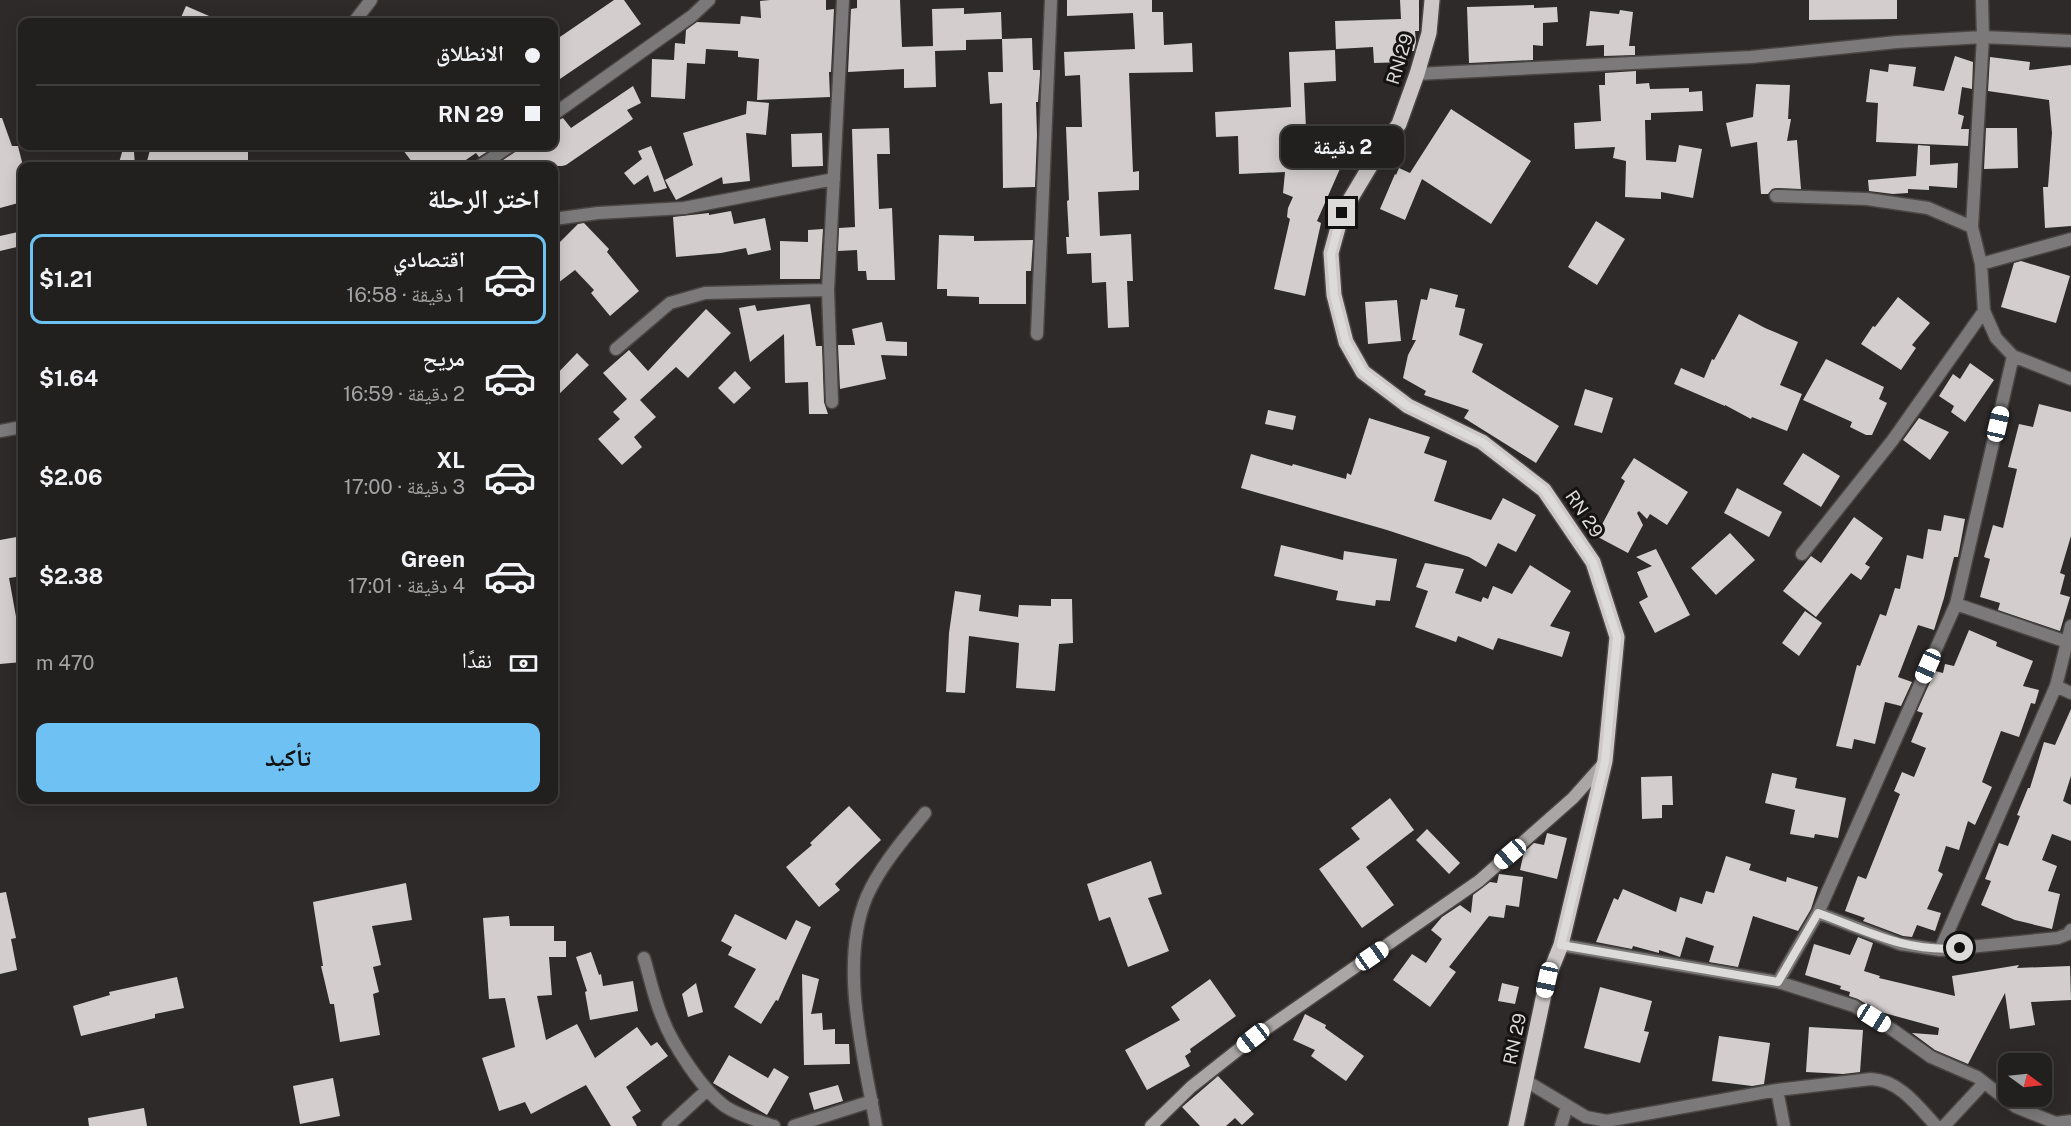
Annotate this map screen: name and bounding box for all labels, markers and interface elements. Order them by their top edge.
street label: RN 29 [1382,31,1417,87]
text: الانطلاق [436,40,504,66]
text: RN 29 [438,101,504,127]
callout: 2 دقيقة [1280,126,1404,168]
text: 2 دقيقة [1313,135,1372,159]
text: اختر الرحلة [427,182,540,214]
route end [1328,199,1355,226]
text: اقتصادي [393,246,465,272]
icon: car [483,252,537,306]
text: $1.21 [39,266,93,292]
text: 1 دقيقة · 16:58 [346,283,465,307]
text: مريح [422,345,465,371]
icon: car [483,351,537,405]
text: $1.64 [39,365,98,391]
text: 2 دقيقة · 16:59 [343,382,465,406]
car [1985,404,2011,444]
text: XL [437,447,465,473]
icon: car [483,450,537,504]
text: $2.06 [39,464,103,490]
text: 3 دقيقة · 17:00 [344,475,465,499]
street label: RN 29 [1561,486,1608,541]
text: Green [401,546,465,572]
icon: car [483,549,537,603]
text: $2.38 [39,563,103,589]
text: 4 دقيقة · 17:01 [348,574,465,598]
car [1912,646,1944,686]
text: نقدًا [462,647,492,673]
icon: cash [507,647,540,680]
text: 470 m [36,651,95,675]
button: تأكيد [36,723,540,792]
car [1491,835,1529,873]
route start [1946,934,1973,961]
car [1352,938,1392,974]
car [1534,961,1560,999]
car [1854,1001,1894,1035]
street label: RN 29 [1499,1011,1530,1067]
car [1233,1020,1273,1056]
north arrow [1998,1053,2052,1107]
map controls [1998,1053,2052,1107]

